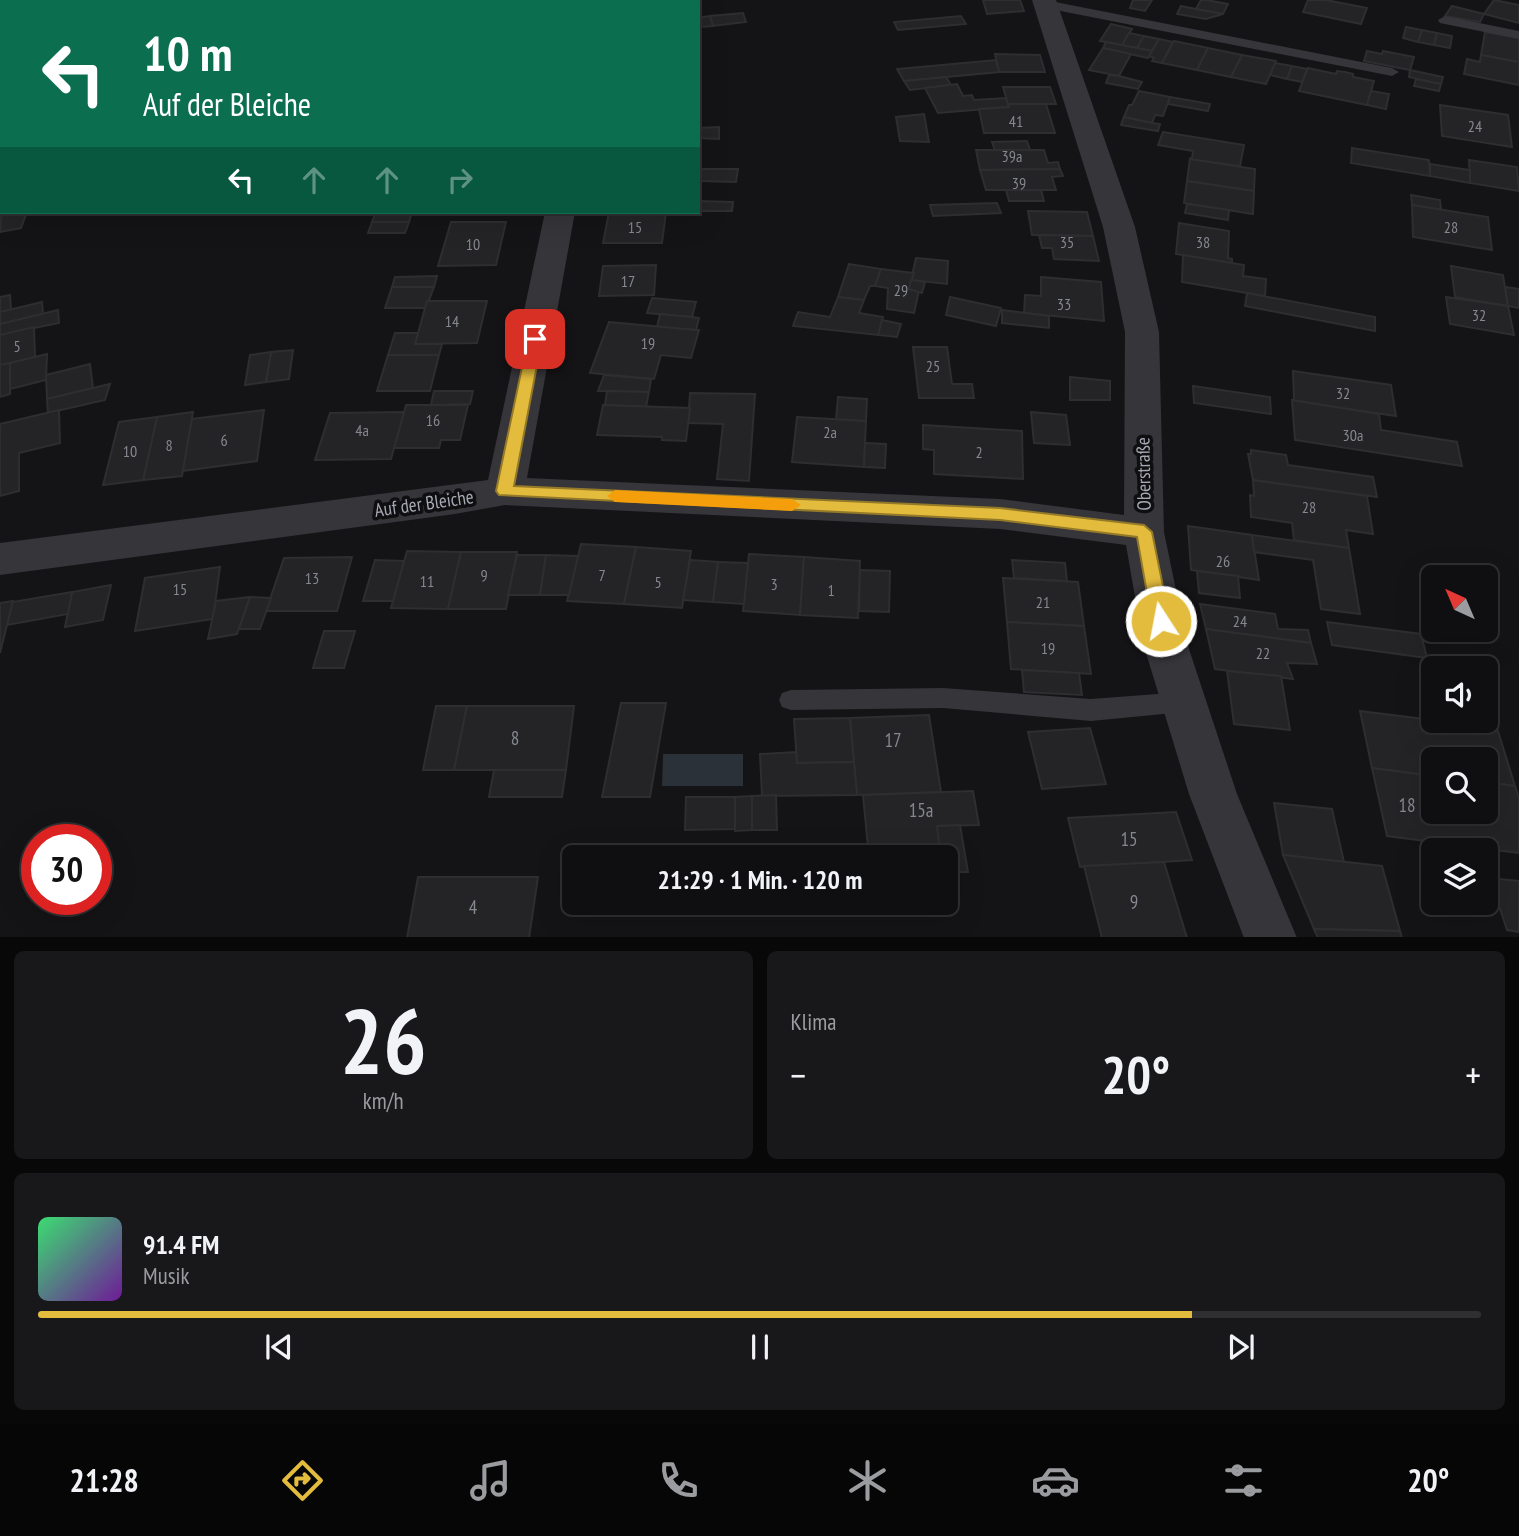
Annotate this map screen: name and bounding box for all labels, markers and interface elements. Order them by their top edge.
text: 10 m [143,21,232,85]
icon: left [28,28,119,119]
text: Auf der Bleiche [143,83,311,125]
house number: 41 [1009,111,1023,131]
house number: 24 [1468,116,1482,136]
house number: 39a [1002,146,1022,166]
icon: left [222,161,260,199]
icon: ahead [295,161,333,199]
icon: ahead [368,161,406,199]
icon: right [441,161,479,199]
house number: 39 [1012,173,1026,193]
house number: 15 [628,217,642,237]
house number: 28 [1444,217,1458,237]
house number: 35 [1060,232,1074,252]
house number: 38 [1196,232,1210,252]
house number: 10 [466,234,480,254]
house number: 17 [621,271,635,291]
house number: 29 [894,280,908,300]
house number: 33 [1057,294,1071,314]
house number: 32 [1472,305,1486,325]
pin [505,309,565,369]
house number: 14 [445,311,459,331]
icon: arrive [516,320,554,358]
house number: 19 [641,333,655,353]
house number: 5 [13,336,21,356]
house number: 25 [926,356,940,376]
house number: 32 [1336,383,1350,403]
house number: 16 [426,410,440,430]
house number: 4a [355,420,369,440]
house number: 2a [823,422,837,442]
house number: 30a [1343,425,1363,445]
house number: 6 [220,430,228,450]
house number: 8 [165,435,173,455]
street label: Oberstraße [1130,437,1156,511]
house number: 10 [123,441,137,461]
house number: 2 [975,442,983,462]
street label: Auf der Bleiche [373,484,475,522]
house number: 28 [1302,497,1316,517]
house number: 26 [1216,551,1230,571]
house number: 9 [480,565,488,585]
house number: 7 [598,565,606,585]
north arrow [1421,565,1498,642]
map controls [1421,565,1498,915]
house number: 13 [305,568,319,588]
house number: 11 [420,571,434,591]
house number: 5 [654,572,662,592]
house number: 3 [770,574,778,594]
house number: 15 [173,579,187,599]
house number: 1 [827,580,835,600]
position arrow [1124,584,1198,658]
house number: 21 [1036,592,1050,612]
house number: 24 [1233,611,1247,631]
house number: 19 [1041,638,1055,658]
house number: 22 [1256,643,1270,663]
button: sound [1421,656,1498,733]
house number: 8 [511,726,519,750]
house number: 17 [884,728,902,752]
button: search [1421,747,1498,824]
house number: 18 [1398,793,1416,817]
house number: 15a [909,798,933,822]
speed limit sign: 30 [21,824,112,915]
house number: 15 [1120,827,1138,851]
button: layers [1421,838,1498,915]
text: 21:29 · 1 Min. · 120 m [658,863,862,896]
house number: 9 [1130,890,1138,914]
house number: 4 [469,895,478,919]
text: 26 [340,981,427,1099]
text: Klima [791,1007,836,1036]
text: 20° [1101,1041,1170,1108]
text: − [791,1050,806,1099]
text: + [1465,1050,1481,1099]
text: km/h [363,1086,404,1115]
text: 91.4 FM [143,1228,219,1261]
text: Musik [143,1261,189,1290]
icon: previous [260,1328,298,1366]
icon: pause [741,1328,779,1366]
icon: next [1222,1328,1260,1366]
icon: directions [278,1456,327,1505]
icon: music [466,1456,515,1505]
icon: phone [654,1456,703,1505]
icon: climate [843,1456,892,1505]
icon: car [1031,1456,1080,1505]
icon: filters [1219,1456,1268,1505]
text: 21:28 [70,1459,139,1501]
text: 20° [1407,1459,1449,1501]

